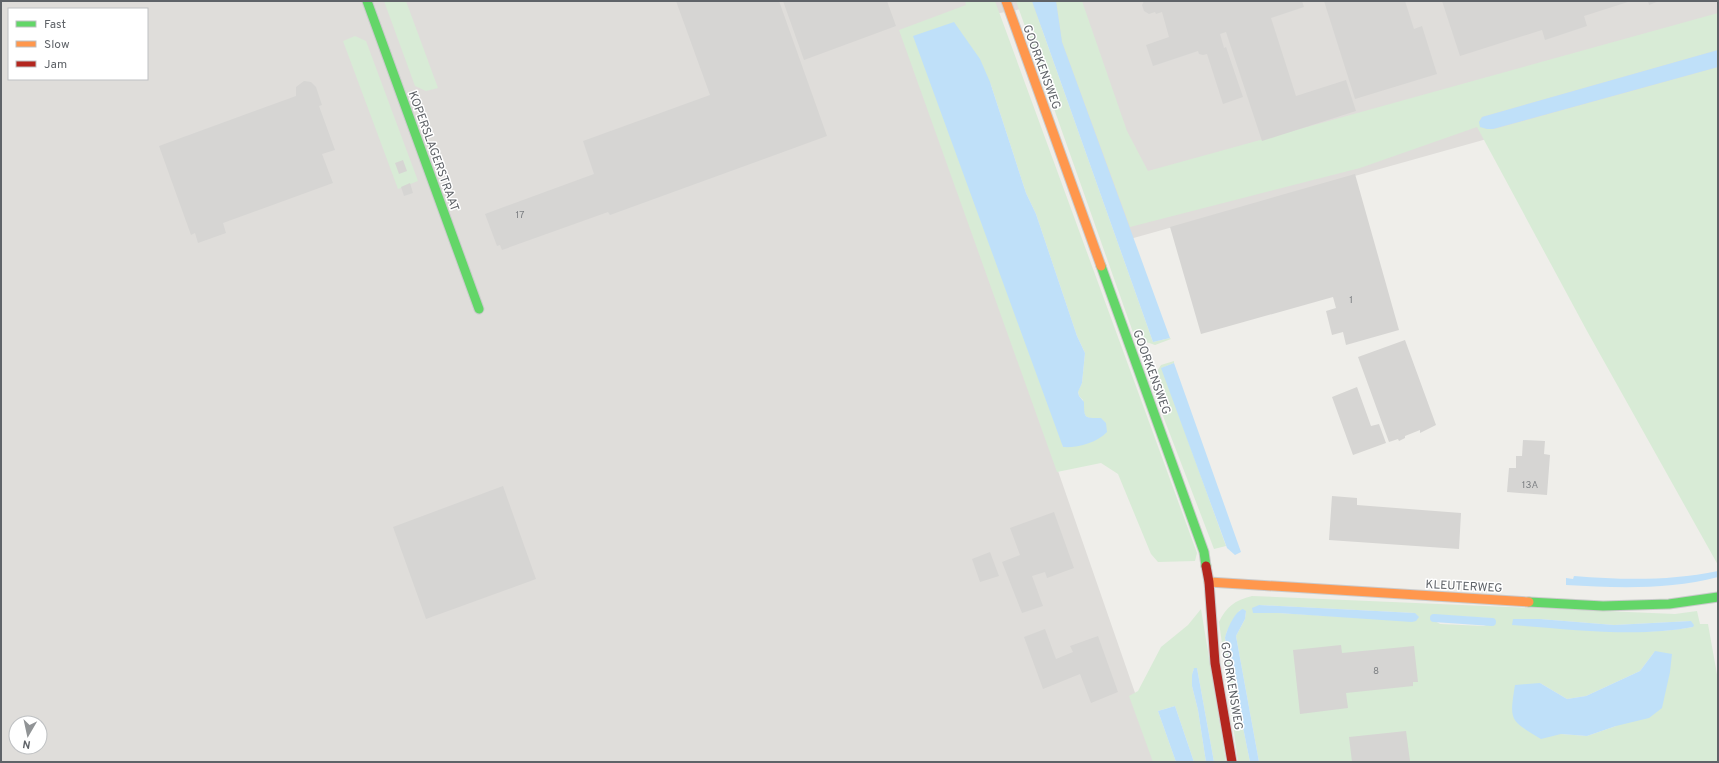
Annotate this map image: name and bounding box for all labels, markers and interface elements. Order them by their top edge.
legend [8,8,148,80]
text: Fast [44,17,66,33]
street label: GOORKENSWEG [1018,23,1064,112]
text: Slow [44,37,70,53]
text: Jam [44,57,67,73]
street label: KOPERSLAGERSTRAAT [404,89,462,214]
house number: 17 [516,209,524,222]
house number: 1 [1349,294,1353,307]
street label: GOORKENSWEG [1128,328,1174,417]
house number: 13A [1522,479,1538,492]
street label: KLEUTERWEG [1425,577,1503,597]
street label: GOORKENSWEG [1216,641,1246,731]
house number: 8 [1373,665,1379,678]
north arrow [8,715,48,755]
text: N [22,736,32,751]

